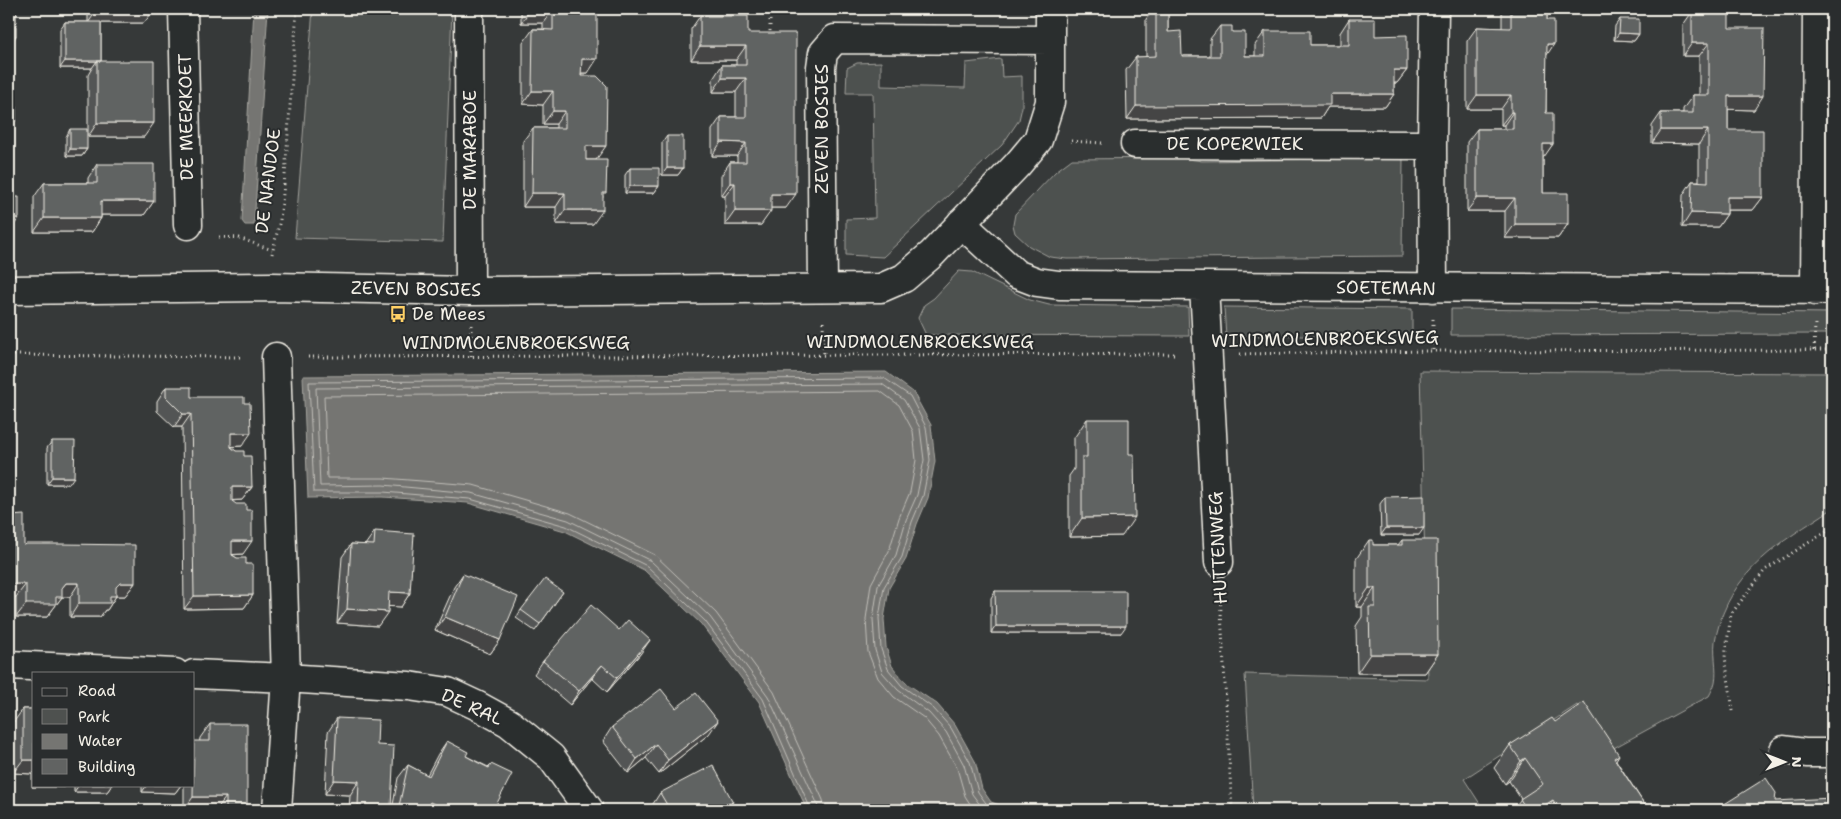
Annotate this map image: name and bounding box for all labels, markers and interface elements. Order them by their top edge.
street label: DE MEERKOET [173,53,199,181]
street label: ZEVEN BOSJES [810,64,834,194]
street label: DE MARABOE [458,90,482,210]
street label: DE NANDOE [250,127,286,235]
street label: DE KOPERWIEK [1167,132,1304,156]
street label: SOETEMAN [1336,275,1436,301]
street label: ZEVEN BOSJES [351,276,481,302]
place label: De Mees [412,302,486,326]
bus stop icon: De Mees [388,304,408,324]
street label: WINDMOLENBROEKSWEG [1211,325,1439,353]
street label: WINDMOLENBROEKSWEG [806,330,1034,354]
street label: WINDMOLENBROEKSWEG [402,331,630,355]
street label: HUTTENWEG [1203,491,1233,605]
legend [32,672,195,786]
text: Road [78,681,116,701]
street label: DE RAL [438,683,506,731]
text: Park [78,707,110,727]
text: Water [78,731,122,751]
north arrow [1758,736,1808,786]
text: N [1788,756,1806,768]
text: Building [78,757,135,777]

